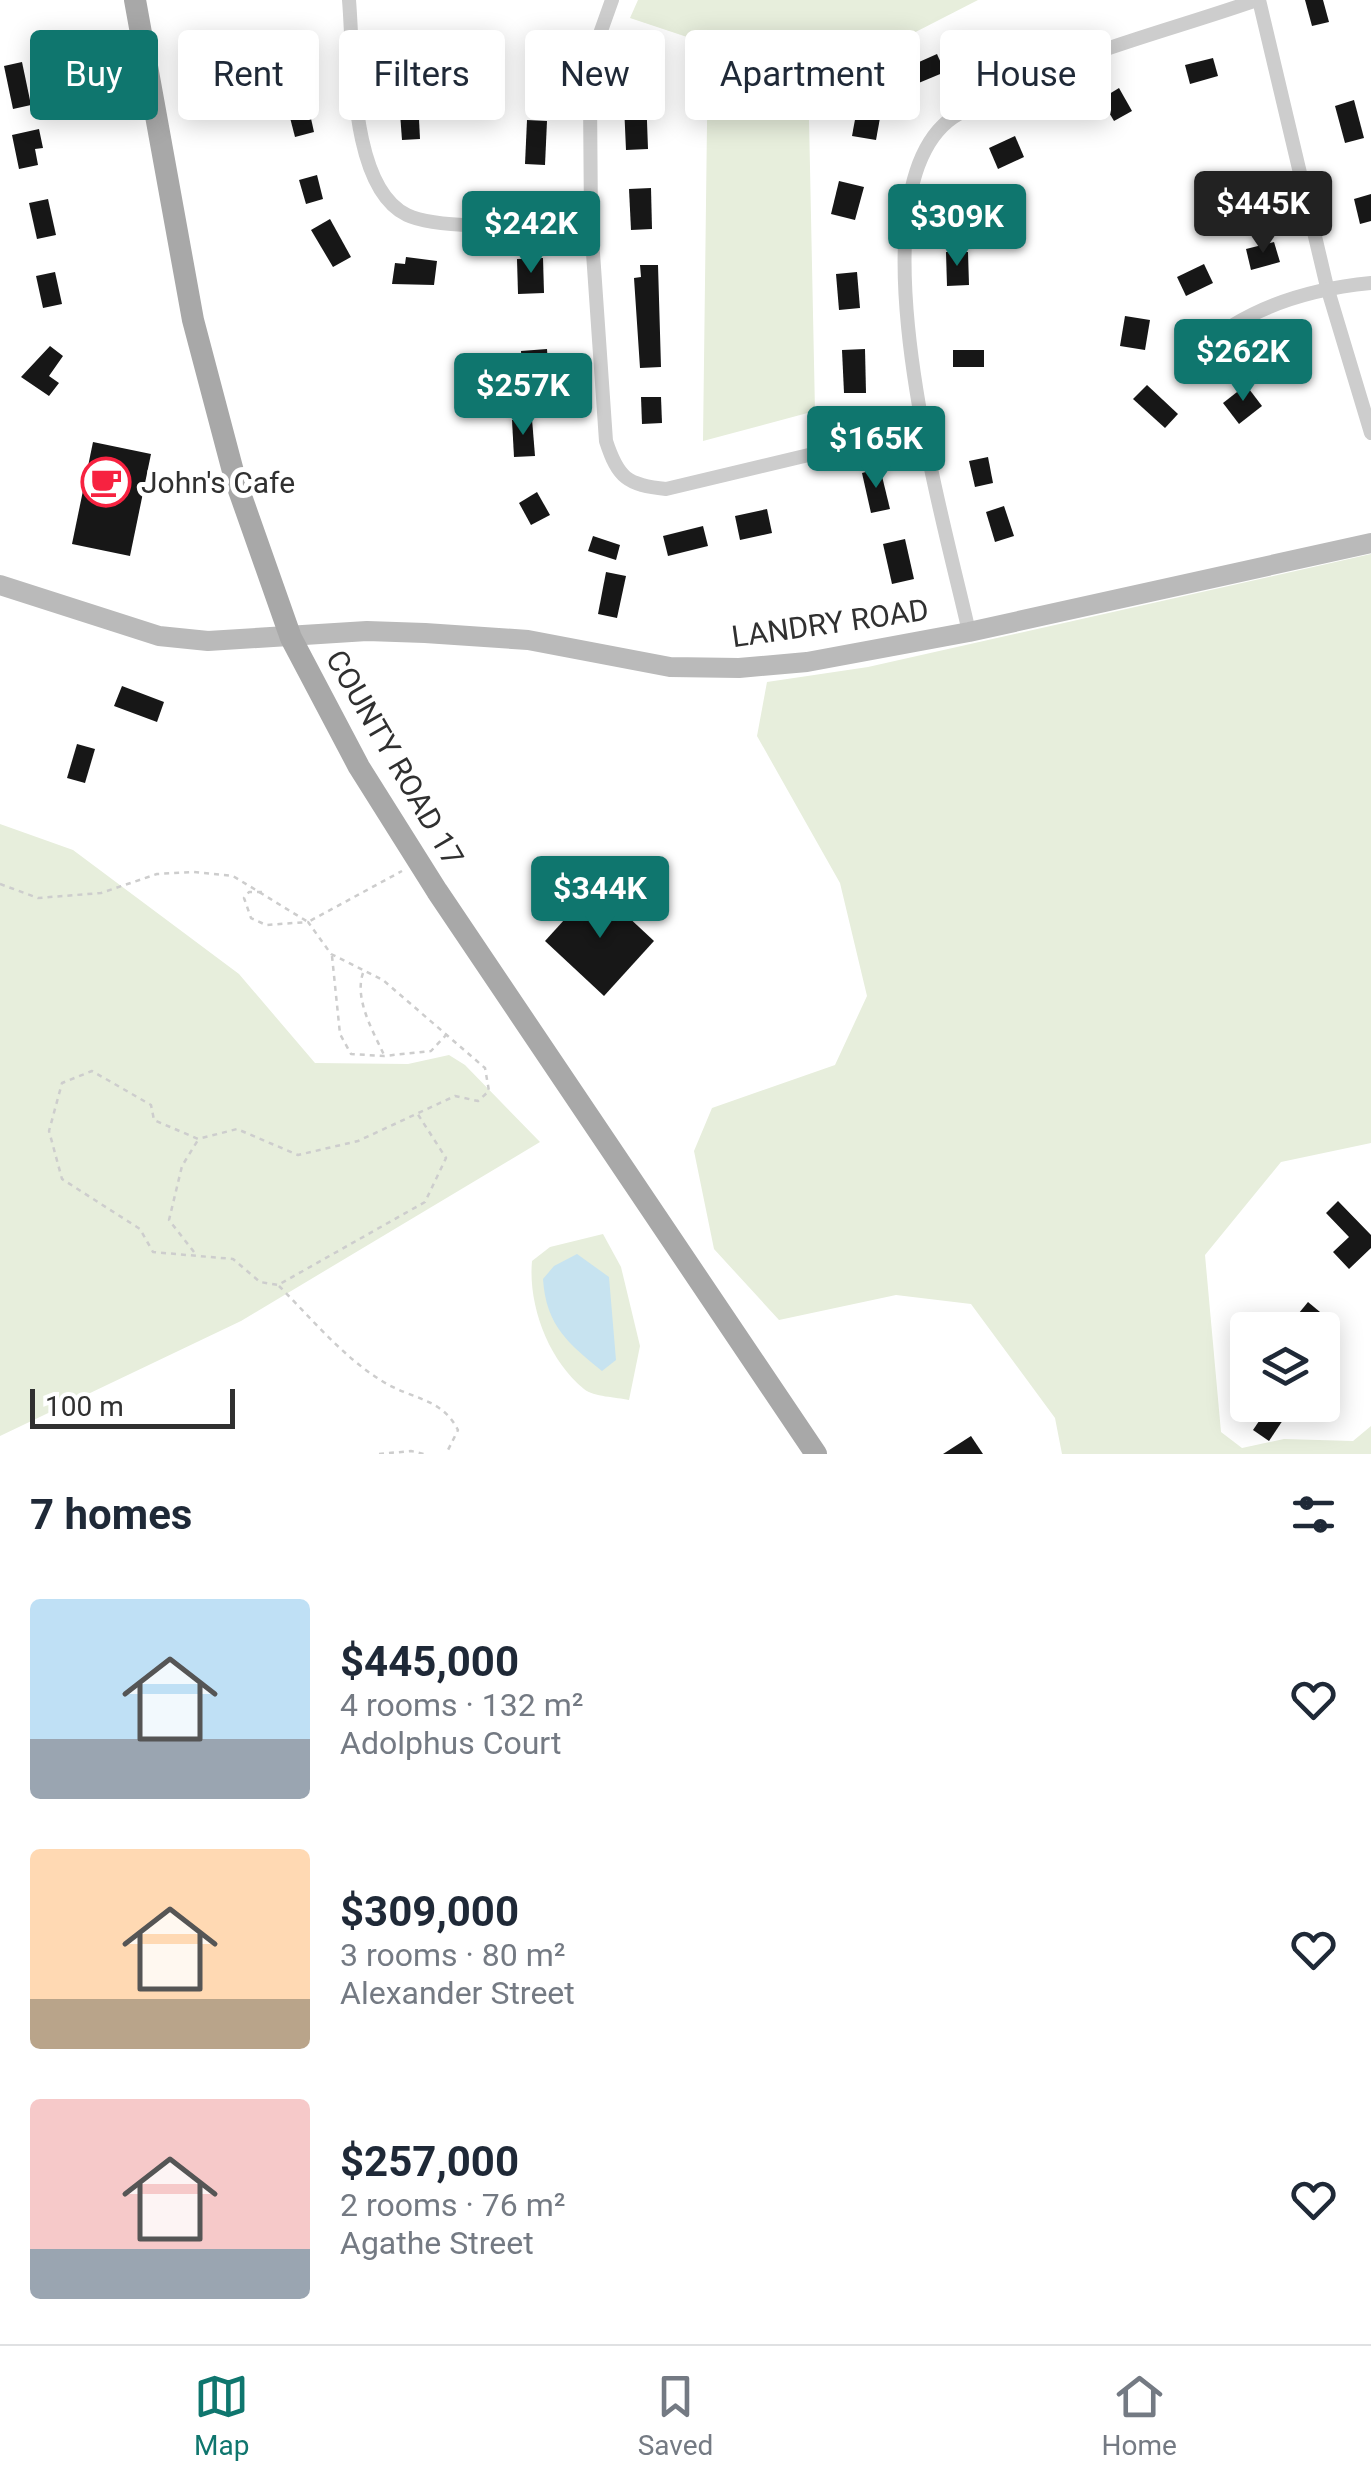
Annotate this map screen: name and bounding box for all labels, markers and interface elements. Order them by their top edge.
chip: Buy [30,30,158,120]
chip: Rent [178,30,319,120]
chip: Filters [339,30,505,120]
chip: New [525,30,665,120]
chip: Apartment [685,30,920,120]
chip: House [940,30,1111,120]
pin: $445K [1193,171,1333,256]
pin: $309K [887,184,1027,269]
text: $445K [1216,184,1310,222]
pin: $242K [461,191,601,276]
text: $309K [910,197,1004,235]
text: $242K [484,204,578,242]
pin: $262K [1173,319,1313,404]
text: $262K [1196,332,1290,370]
pin: $257K [453,353,593,438]
text: $257K [476,366,570,404]
pin: $165K [806,406,946,491]
text: $165K [829,419,923,457]
cafe icon: John's Cafe [80,456,132,508]
place label: John's Cafe [141,465,295,500]
street label: LANDRY ROAD [729,592,931,654]
street label: COUNTY ROAD 17 [319,644,471,872]
pin: $344K [530,856,670,941]
text: $344K [553,869,647,907]
map controls [1230,1312,1340,1422]
button: layers [1230,1312,1340,1422]
scale bar [30,1384,235,1428]
text: 100 m [45,1390,124,1423]
icon: filters [1286,1487,1341,1542]
text: 7 homes [30,1490,192,1539]
text: $445,000 [340,1637,519,1686]
icon: home [110,1639,230,1759]
icon: heart [1286,1672,1341,1727]
text: 4 rooms · 132 m² [340,1686,583,1724]
text: Adolphus Court [340,1724,561,1762]
text: $309,000 [340,1887,519,1936]
icon: home [110,1889,230,2009]
icon: heart [1286,1922,1341,1977]
text: 3 rooms · 80 m² [340,1936,565,1974]
text: Alexander Street [340,1974,575,2012]
text: $257,000 [340,2137,519,2186]
icon: home [110,2139,230,2259]
icon: heart [1286,2172,1341,2227]
text: 2 rooms · 76 m² [340,2186,565,2224]
text: Agathe Street [340,2224,534,2262]
tab: Map [194,2369,249,2462]
tab: Saved [638,2369,713,2462]
tab: Home [1102,2369,1177,2462]

